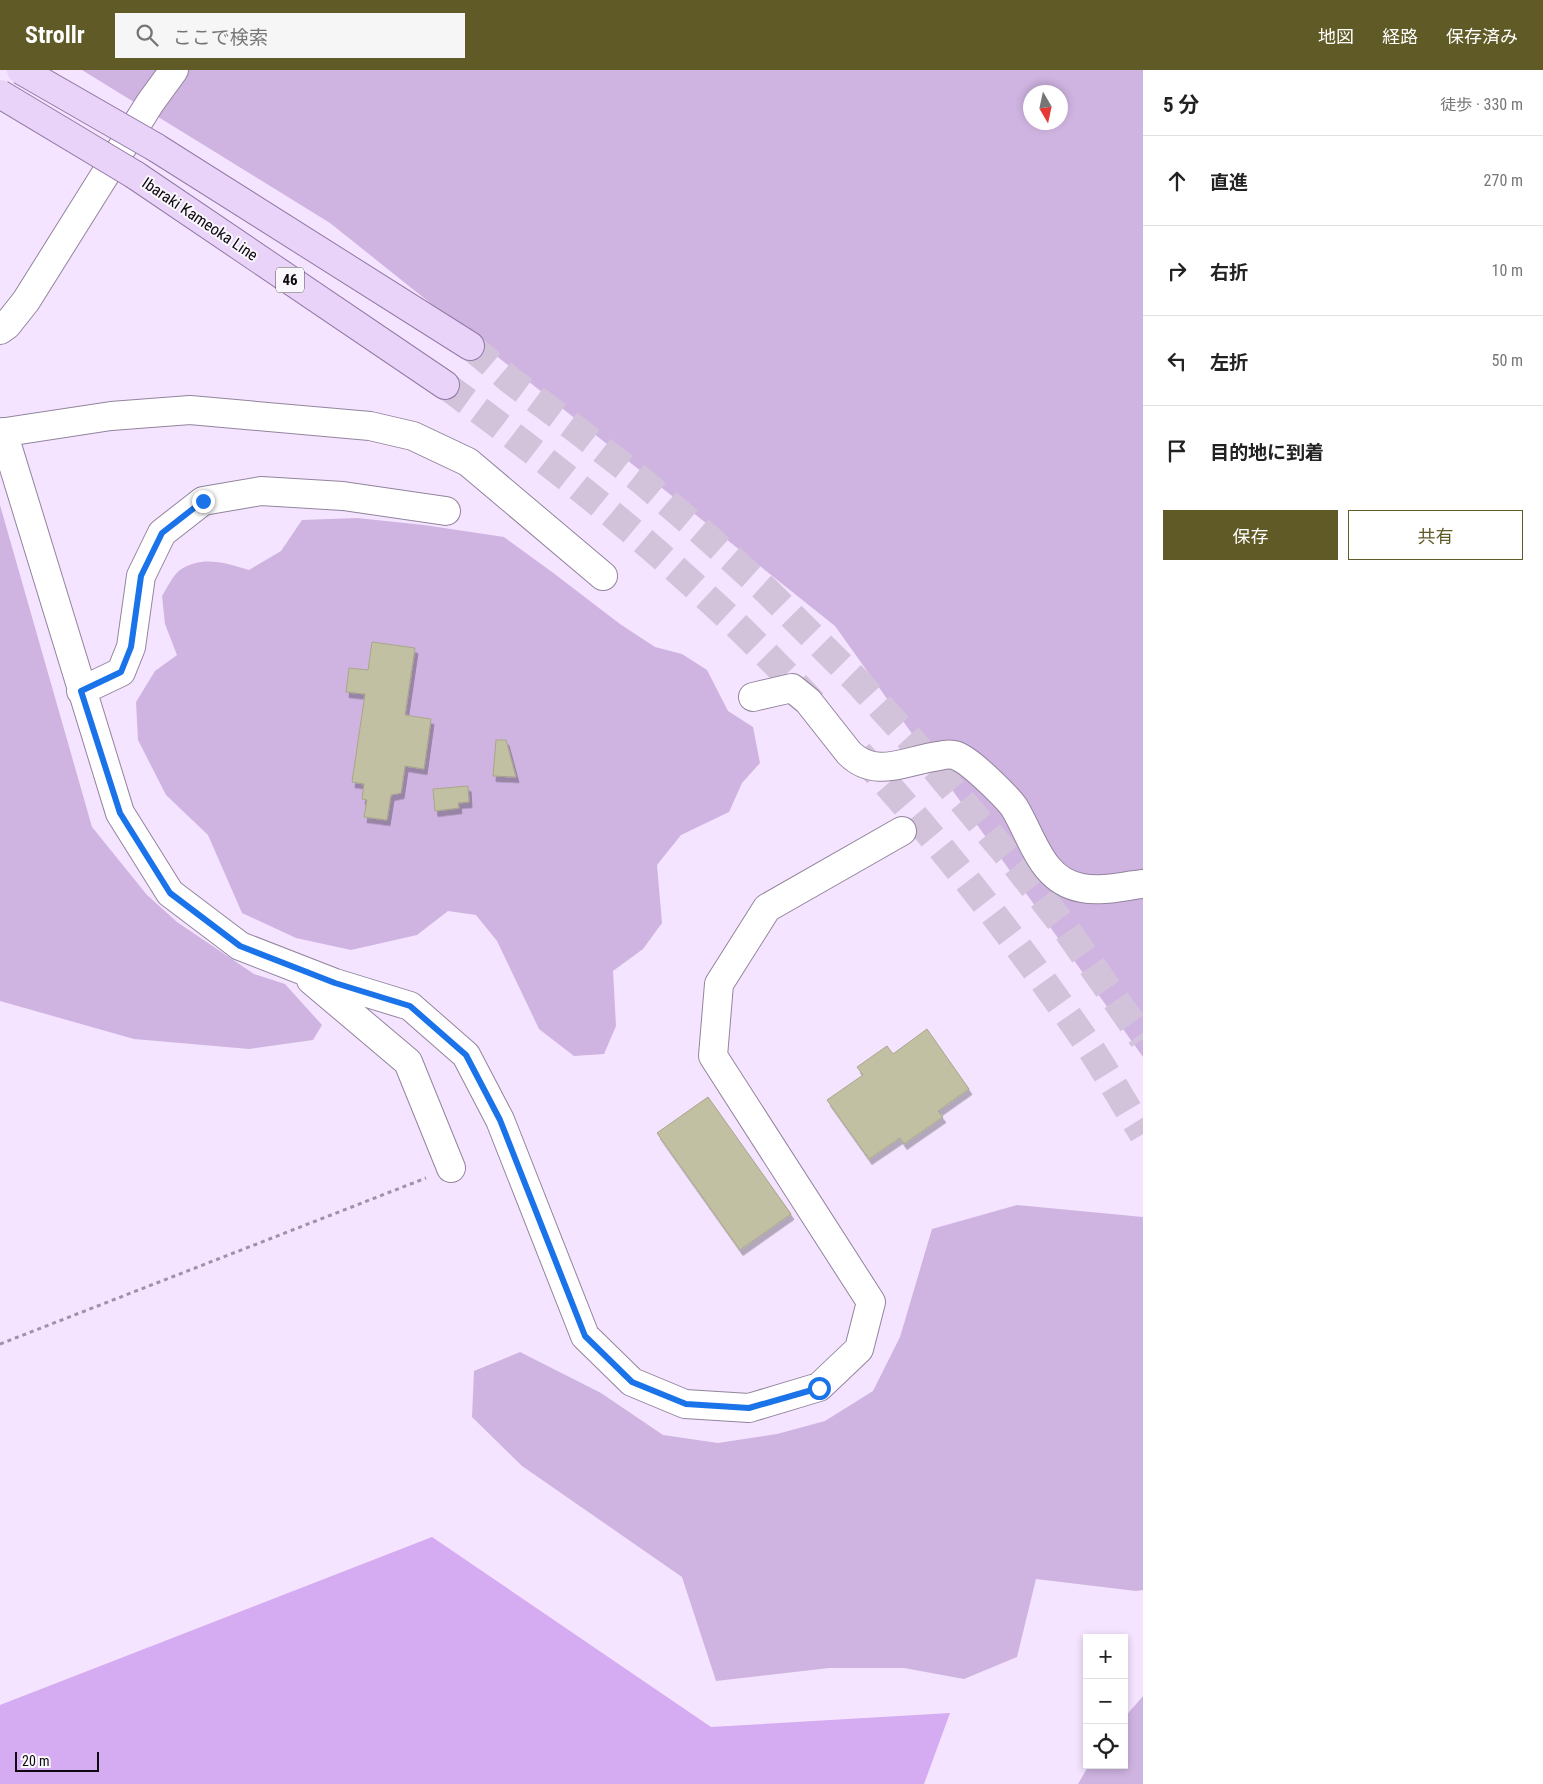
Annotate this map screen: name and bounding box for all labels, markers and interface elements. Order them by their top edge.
search box [115,13,465,58]
text: Strollr [25,21,85,49]
icon: search [133,21,161,49]
text: ここで検索 [173,26,268,49]
text: 地図 [1318,26,1354,47]
text: 経路 [1382,26,1418,47]
text: 保存済み [1446,26,1518,47]
north arrow [1023,85,1068,130]
text: 5 分 [1163,93,1199,117]
text: 徒歩 · 330 m [1440,95,1523,114]
icon: ahead [1163,167,1191,195]
text: 直進 [1210,171,1248,194]
text: 270 m [1484,171,1523,190]
street label: Ibaraki Kameoka Line [139,173,261,265]
icon: right [1163,257,1191,285]
text: 右折 [1210,261,1248,284]
text: 10 m [1491,261,1523,280]
road number: 46 [276,268,304,292]
icon: left [1163,347,1191,375]
text: 左折 [1210,351,1248,374]
text: 50 m [1491,351,1523,370]
icon: arrive [1163,437,1191,465]
text: 目的地に到着 [1210,441,1324,464]
route end [192,490,215,513]
button: 保存 [1163,510,1338,560]
button: 共有 [1348,510,1523,560]
route start [808,1377,831,1400]
map controls [1083,1634,1128,1769]
button: + [1083,1634,1128,1679]
button: − [1083,1679,1128,1724]
button: locate [1083,1724,1128,1769]
scale bar [15,1749,99,1772]
text: 20 m [22,1753,50,1769]

